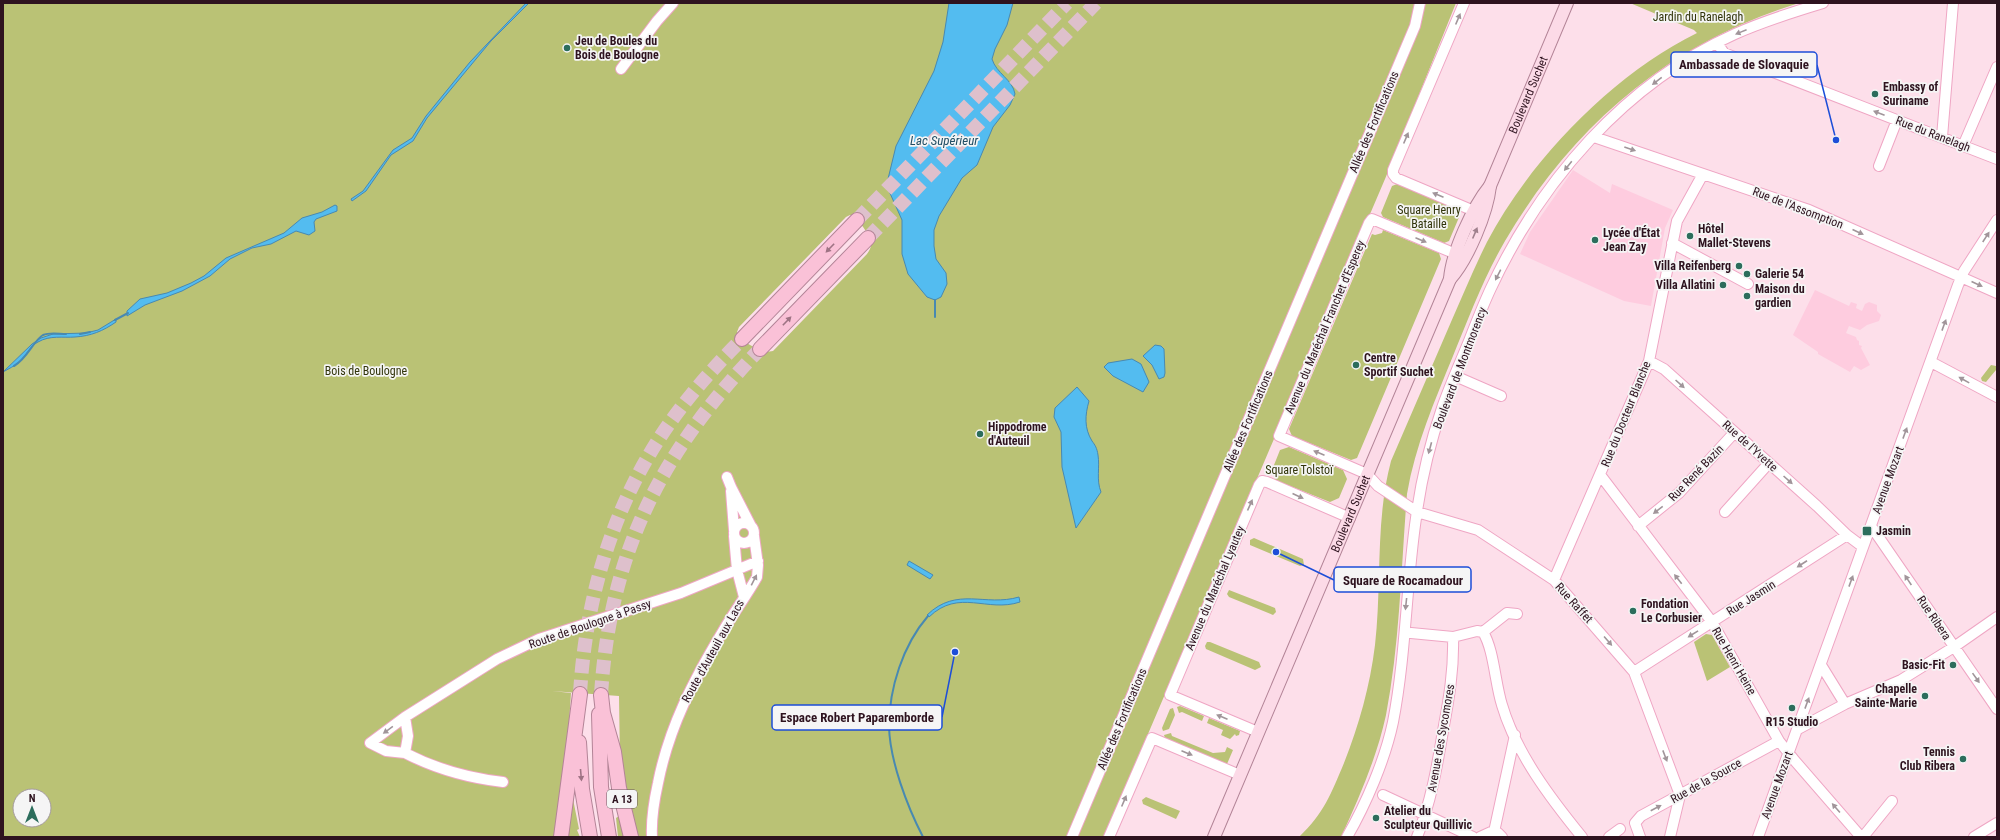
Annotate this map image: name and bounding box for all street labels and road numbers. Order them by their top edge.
street label: Boulevard Suchet [1506,54,1551,136]
street label: Allée des Fortifications [1346,69,1402,175]
street label: Rue du Ranelagh [1894,113,1972,155]
street label: Rue de l'Assomption [1751,184,1845,232]
street label: Avenue du Maréchal Franchet d'Esperey [1282,238,1368,416]
street label: Boulevard de Montmorency [1430,305,1490,431]
street label: Rue du Docteur Blanche [1598,359,1654,469]
street label: Allée des Fortifications [1220,368,1276,474]
street label: Rue de l'Yvette [1720,418,1781,475]
street label: Rue René Bazin [1666,442,1726,504]
street label: Avenue Mozart [1869,444,1907,516]
street label: Boulevard Suchet [1328,473,1373,554]
street label: Avenue du Maréchal Lyautey [1182,524,1248,652]
street label: Rue Jasmin [1724,577,1778,619]
street label: Rue Raffet [1552,580,1596,626]
street label: Rue Ribera [1914,593,1954,643]
street label: Route de Boulogne à Passy [527,596,653,652]
street label: Route d'Auteuil aux Lacs [679,597,747,705]
street label: Rue Henri Heine [1709,625,1759,698]
street label: Allée des Fortifications [1094,666,1150,772]
street label: Avenue des Sycomores [1425,683,1457,793]
street label: Avenue Mozart [1758,749,1796,821]
street label: Rue de la Source [1668,756,1744,806]
road number: A 13 [607,790,637,808]

